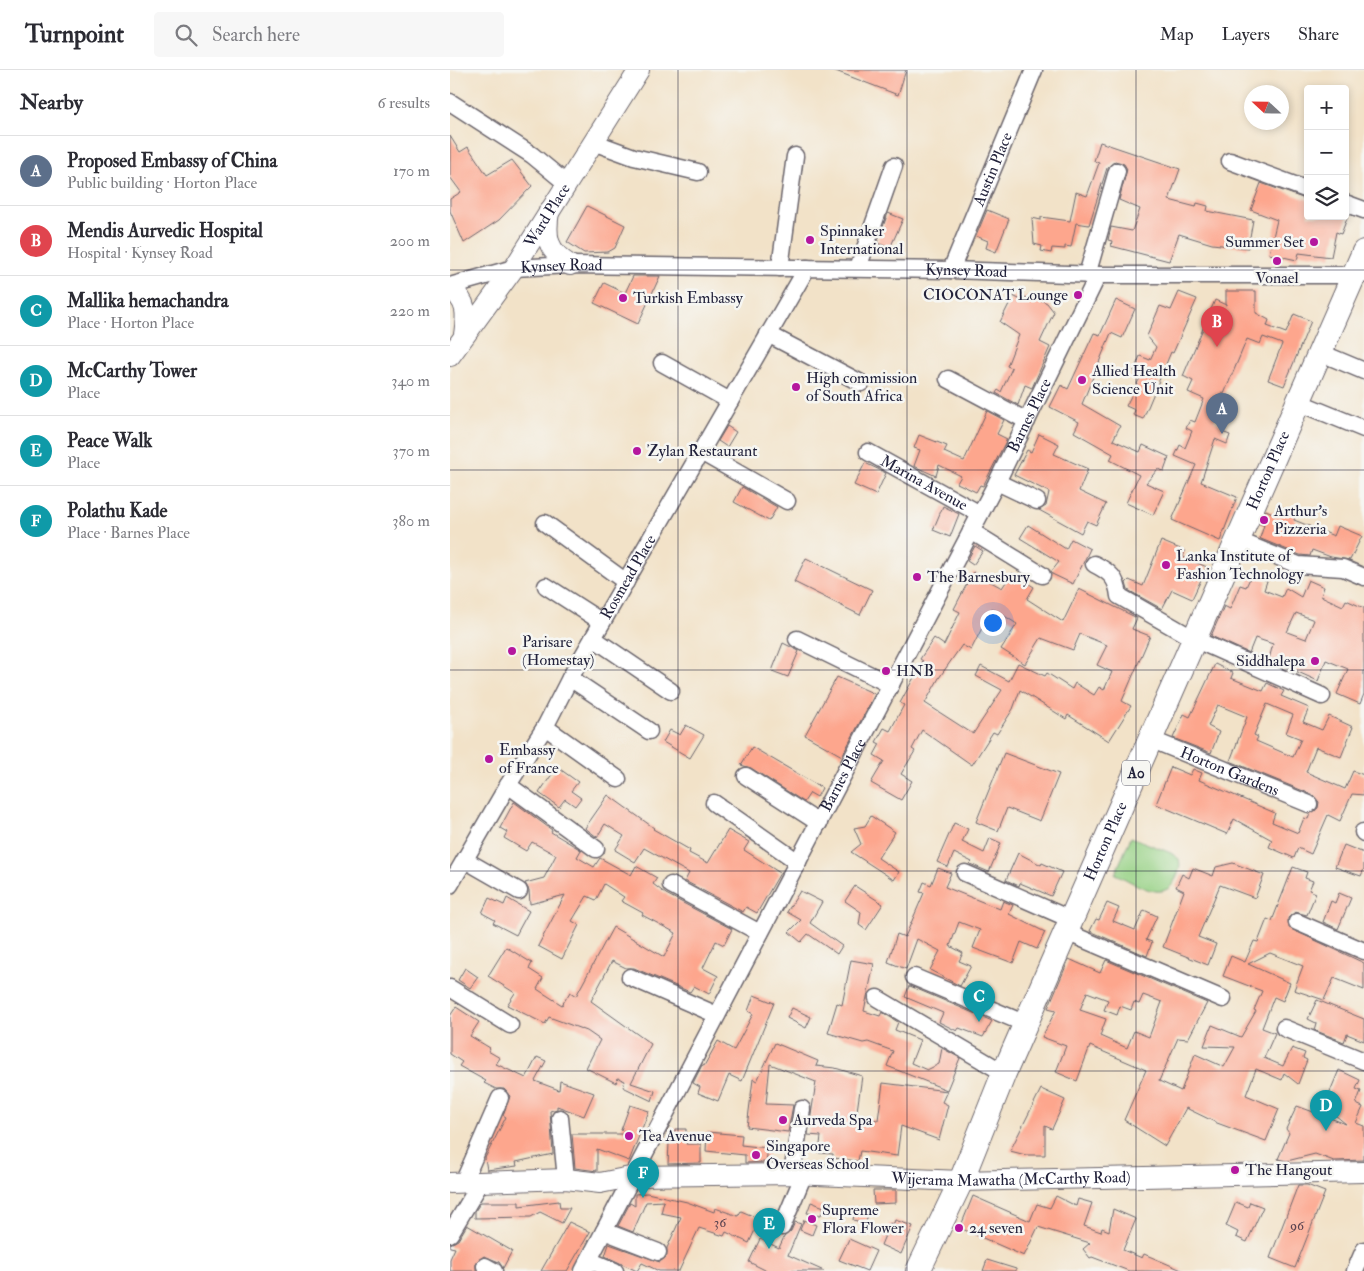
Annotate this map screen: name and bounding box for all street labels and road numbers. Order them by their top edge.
street label: Austin Place [968,129,1017,210]
street label: Ward Place [519,179,575,252]
street label: Kynsey Road [520,255,603,278]
street label: Kynsey Road [925,260,1008,282]
street label: Barnes Place [1003,375,1056,456]
street label: Horton Place [1242,427,1294,513]
street label: Marina Avenue [877,451,971,515]
street label: Rosmead Place [596,531,661,623]
street label: Barnes Place [816,735,871,815]
street label: Horton Gardens [1177,742,1282,801]
road number: A0 [1122,760,1150,786]
street label: Horton Place [1080,798,1132,884]
street label: Wijerama Mawatha (McCarthy Road) [890,1167,1131,1191]

